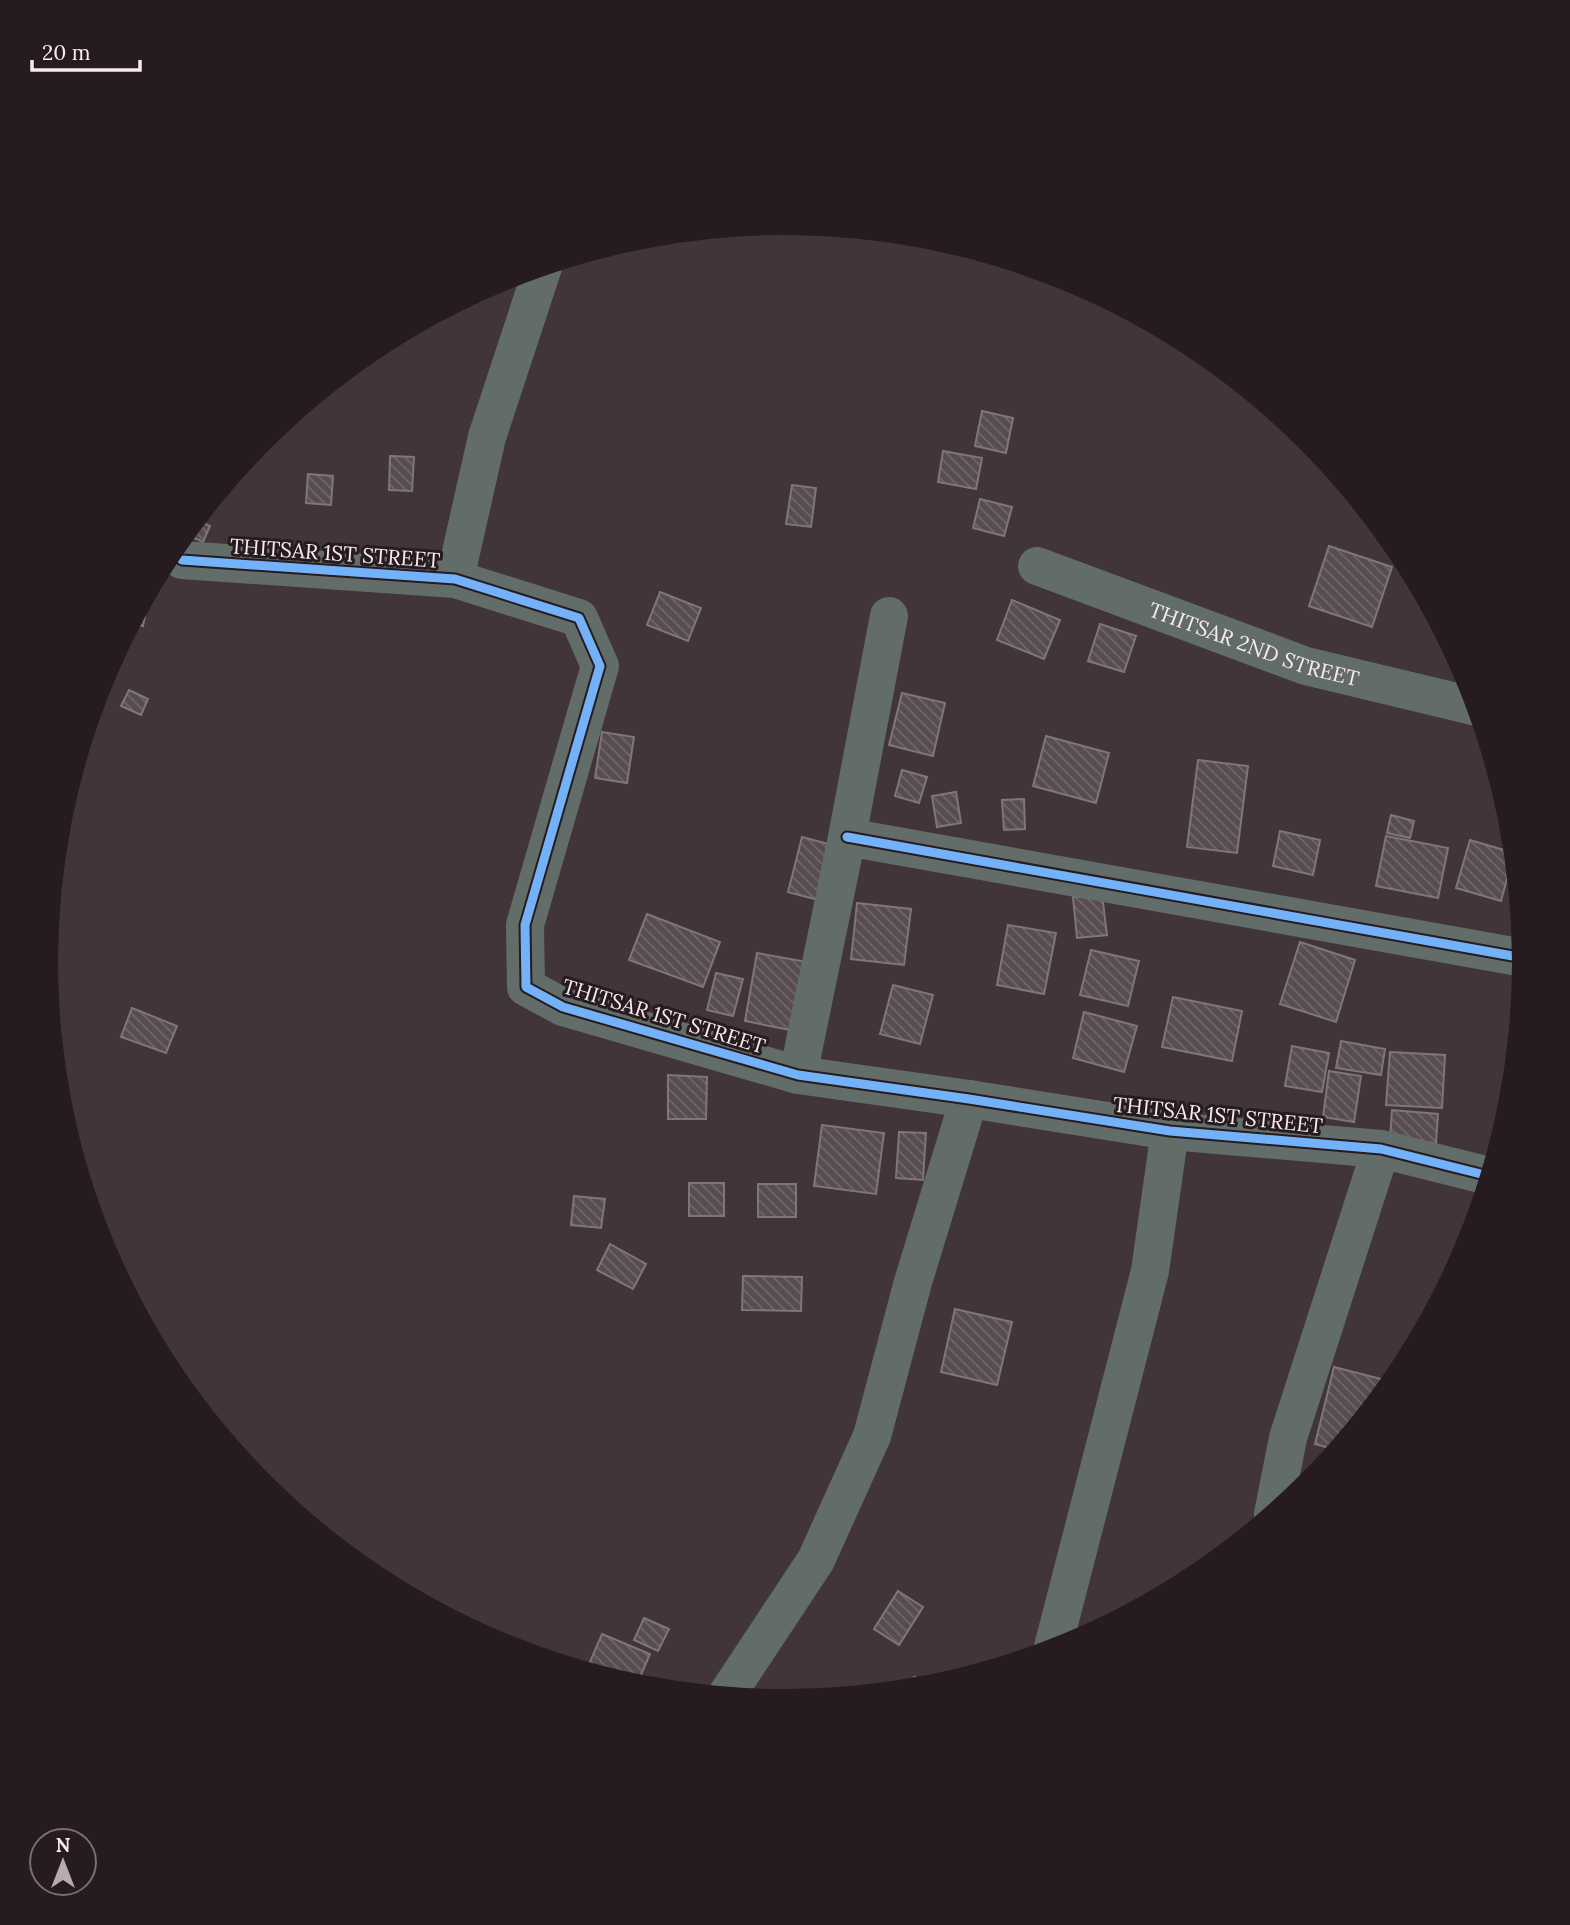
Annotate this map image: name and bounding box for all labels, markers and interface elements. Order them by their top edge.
scale bar [32,28,140,72]
text: 20 m [42,39,91,66]
street label: THITSAR 1ST STREET [229,532,441,574]
street label: THITSAR 2ND STREET [1145,595,1362,692]
street label: THITSAR 1ST STREET [559,972,769,1060]
street label: THITSAR 1ST STREET [1112,1091,1324,1139]
north arrow [28,1827,98,1897]
text: N [56,1833,71,1857]

